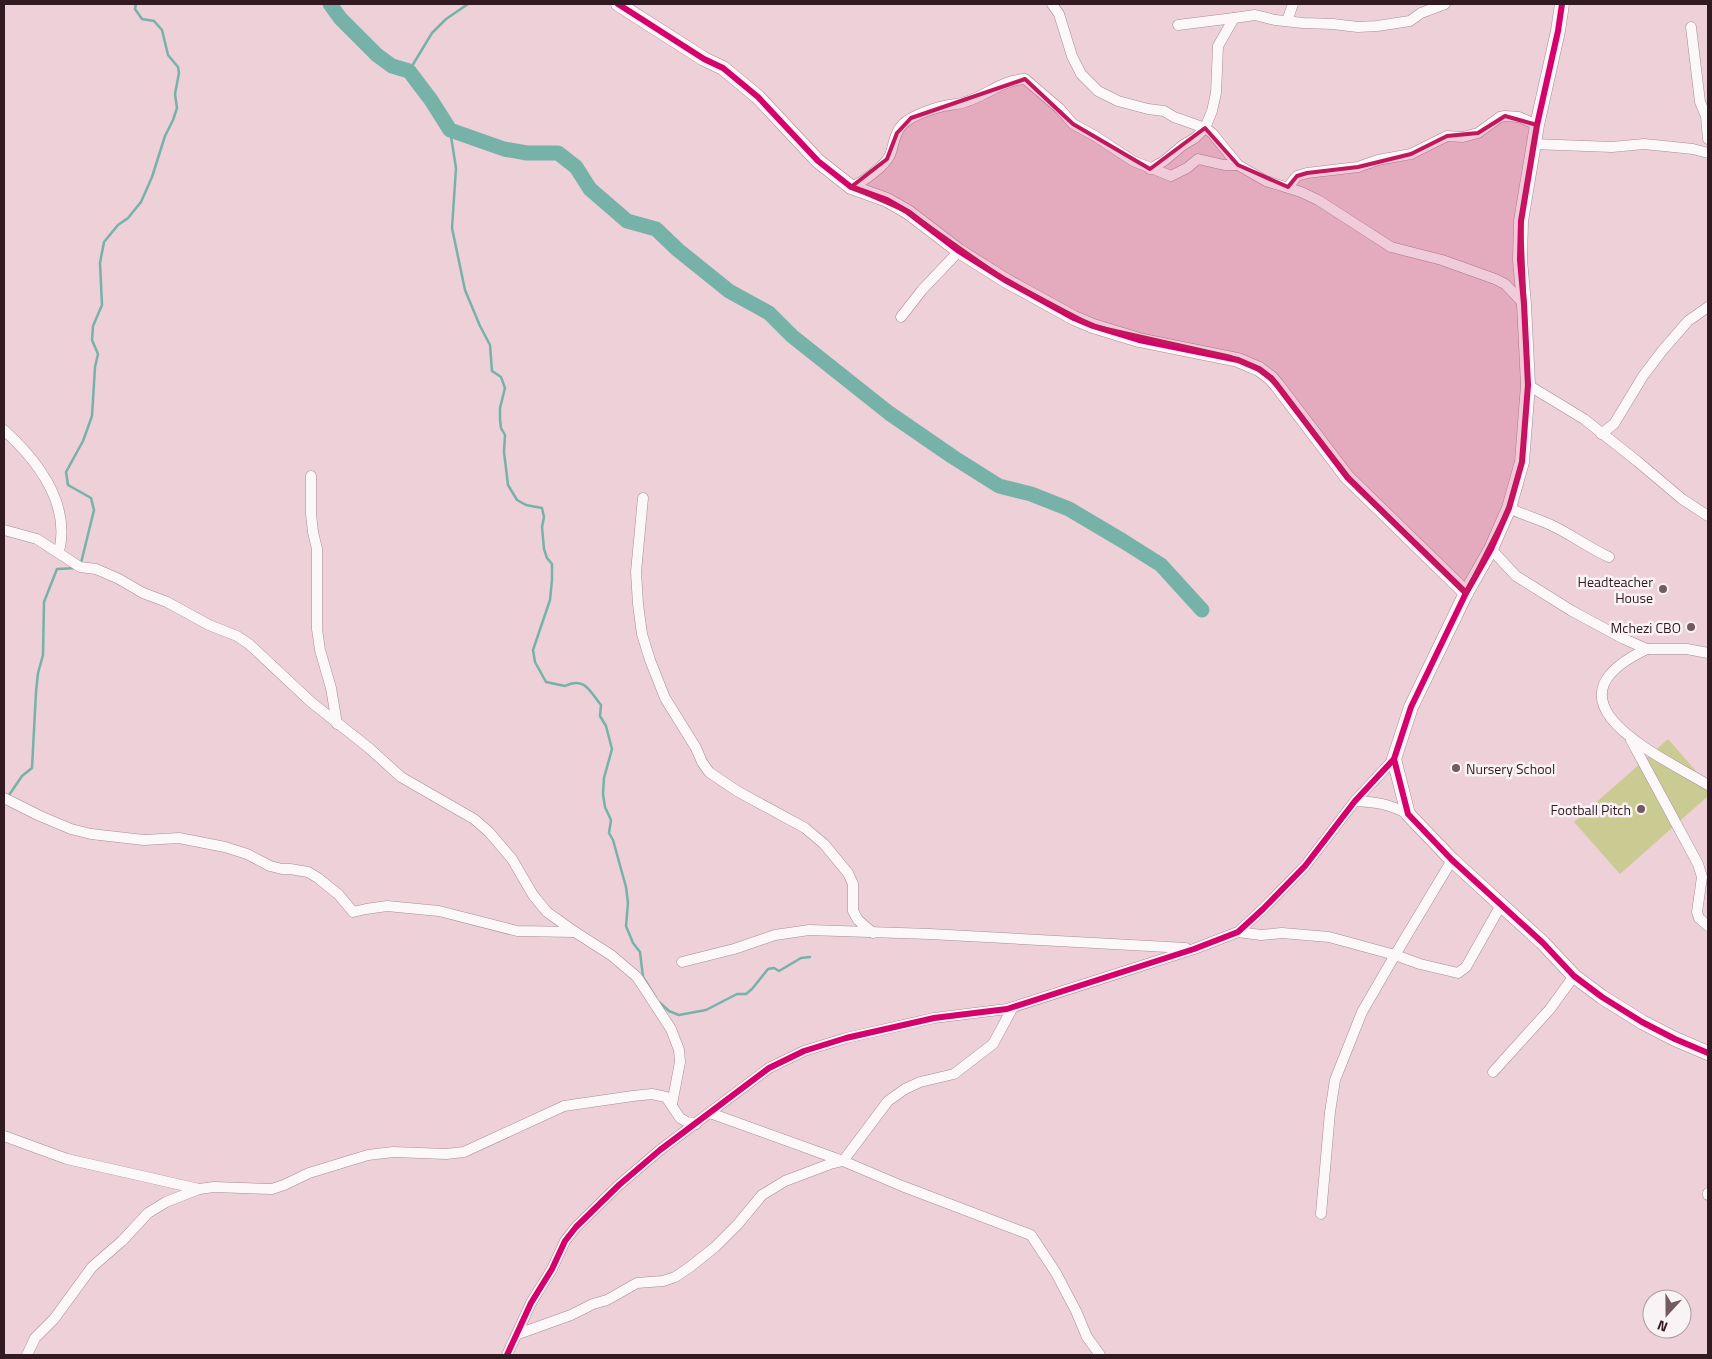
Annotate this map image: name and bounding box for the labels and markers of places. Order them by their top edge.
place label: Headteacher House [1578,571,1653,608]
marker: Headteacher House [1657,583,1669,595]
place label: Mchezi CBO [1611,617,1681,638]
marker: Mchezi CBO [1685,621,1697,633]
place label: Nursery School [1466,758,1555,779]
marker: Nursery School [1450,762,1462,774]
place label: Football Pitch [1550,799,1631,820]
marker: Football Pitch [1635,803,1647,815]

